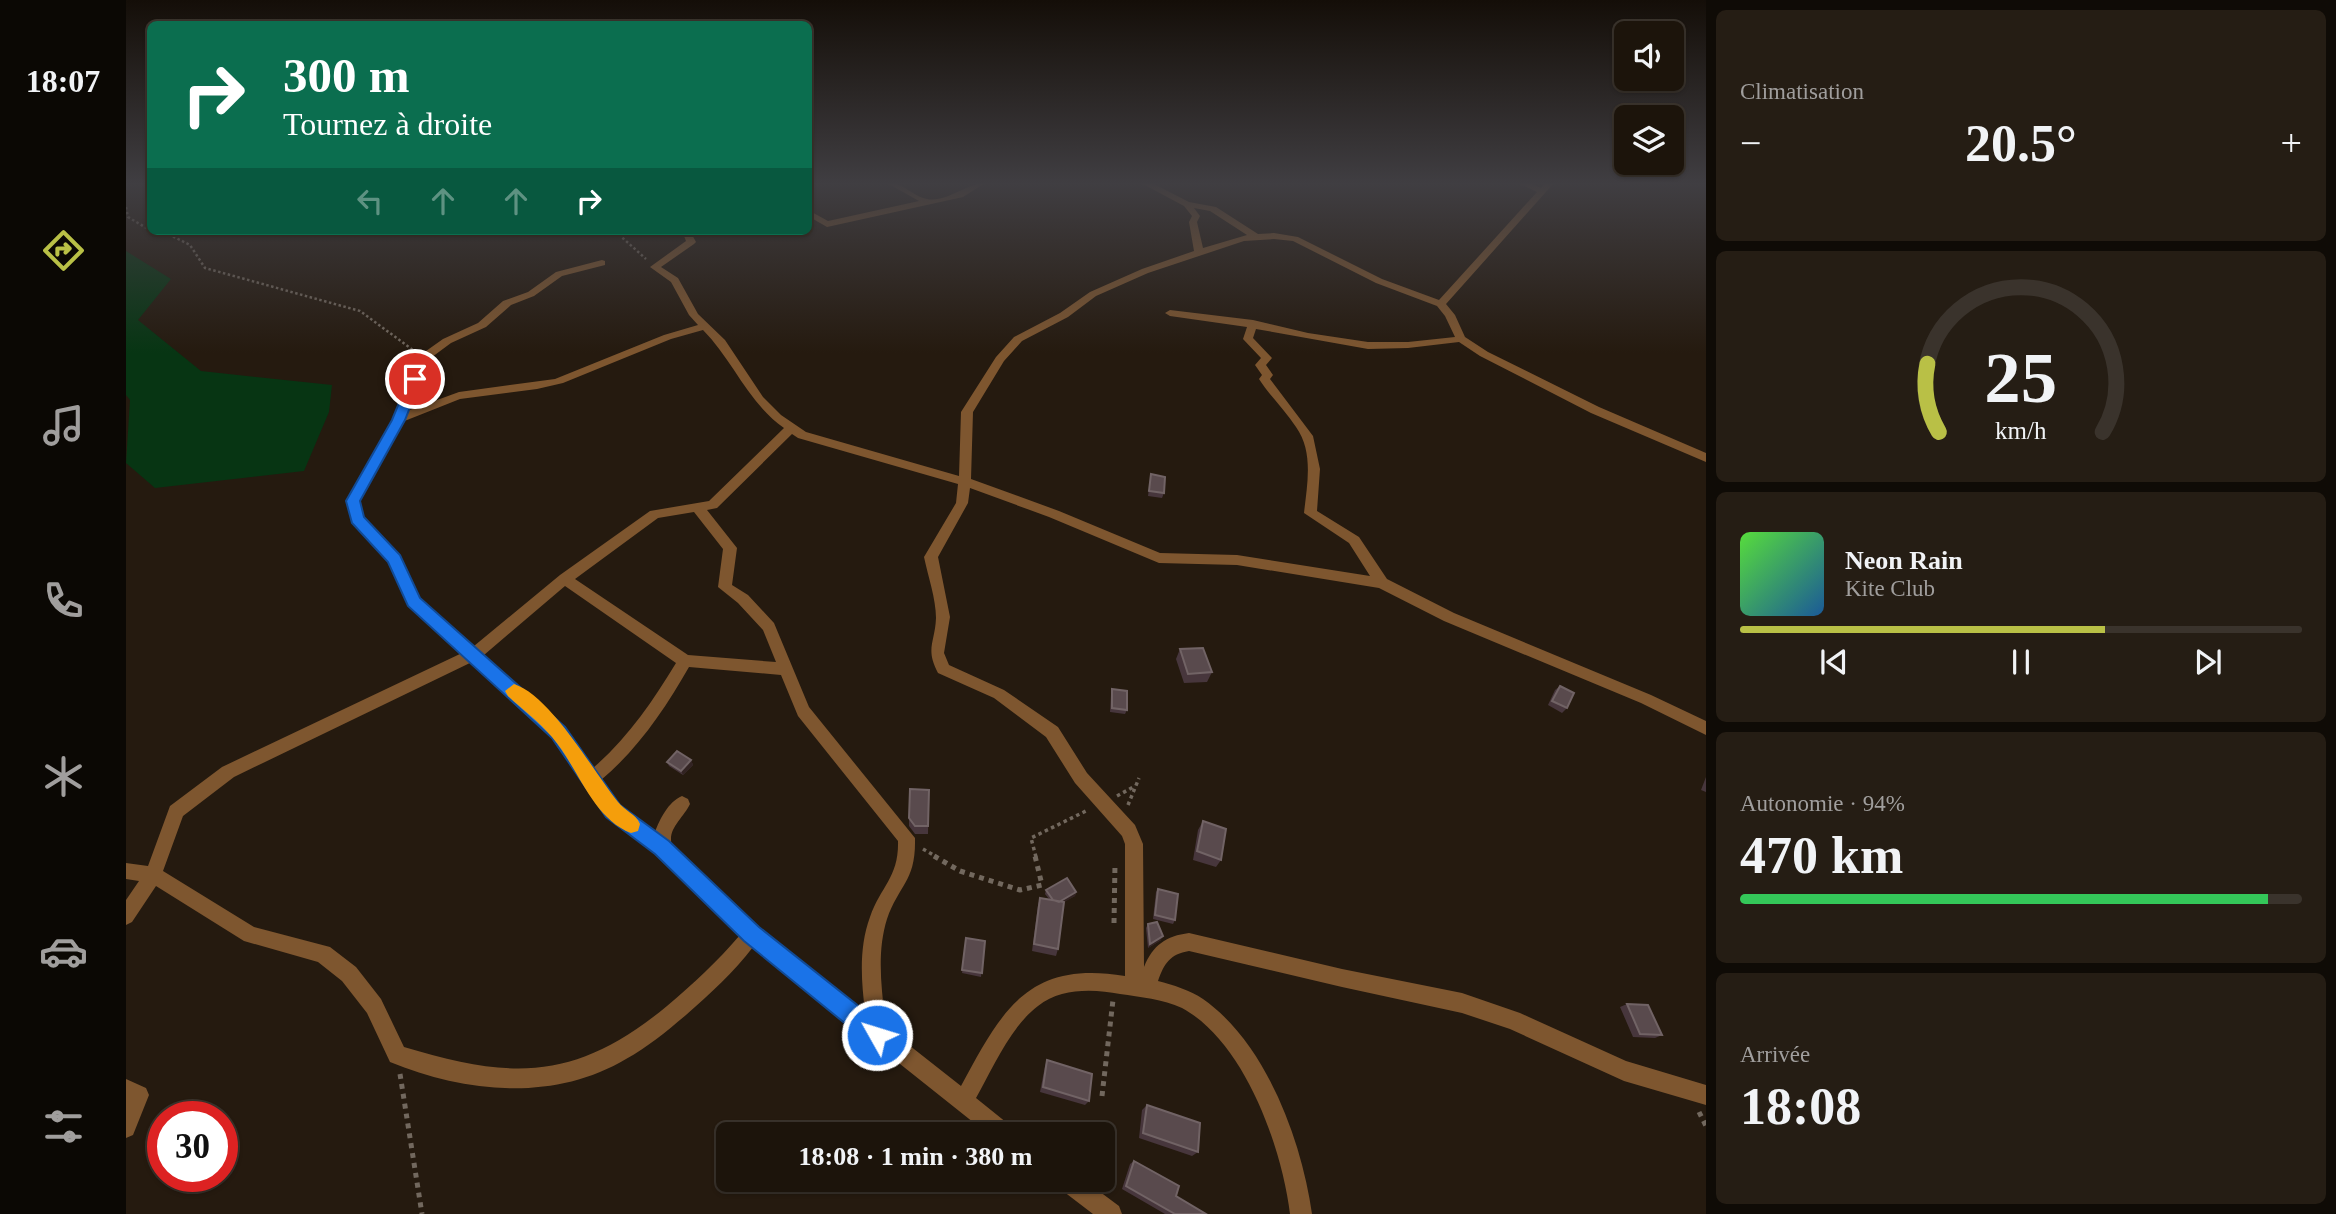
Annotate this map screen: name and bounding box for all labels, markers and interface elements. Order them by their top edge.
map controls [1614,21,1684,175]
button: sound [1614,21,1684,91]
text: 300 m [283,48,410,103]
icon: right [168,49,259,140]
text: 18:07 [26,63,100,99]
text: Climatisation [1740,79,1864,104]
button: layers [1614,105,1684,175]
text: Tournez à droite [283,106,492,142]
text: 20.5° [1965,115,2077,172]
text: − [1740,122,1761,164]
text: + [2281,122,2302,164]
icon: left [351,182,389,220]
icon: ahead [424,182,462,220]
icon: ahead [497,182,535,220]
icon: right [570,182,608,220]
icon: directions [39,226,88,275]
text: 25 [1985,338,2057,419]
pin [385,349,445,409]
icon: arrive [396,360,434,398]
icon: music [39,401,88,450]
text: km/h [1995,417,2047,444]
text: Neon Rain [1845,546,1963,575]
icon: phone [39,576,88,625]
text: Kite Club [1845,576,1935,601]
icon: previous [1815,643,1853,681]
icon: pause [2002,643,2040,681]
icon: next [2189,643,2227,681]
icon: climate [39,752,88,801]
text: Autonomie · 94% [1740,791,1905,816]
text: 470 km [1740,827,1903,884]
icon: car [39,927,88,976]
position arrow [840,998,914,1072]
text: Arrivée [1740,1042,1810,1067]
text: 18:08 [1740,1078,1861,1135]
speed limit sign: 30 [147,1101,238,1192]
icon: filters [39,1102,88,1151]
text: 18:08 · 1 min · 380 m [799,1142,1033,1171]

